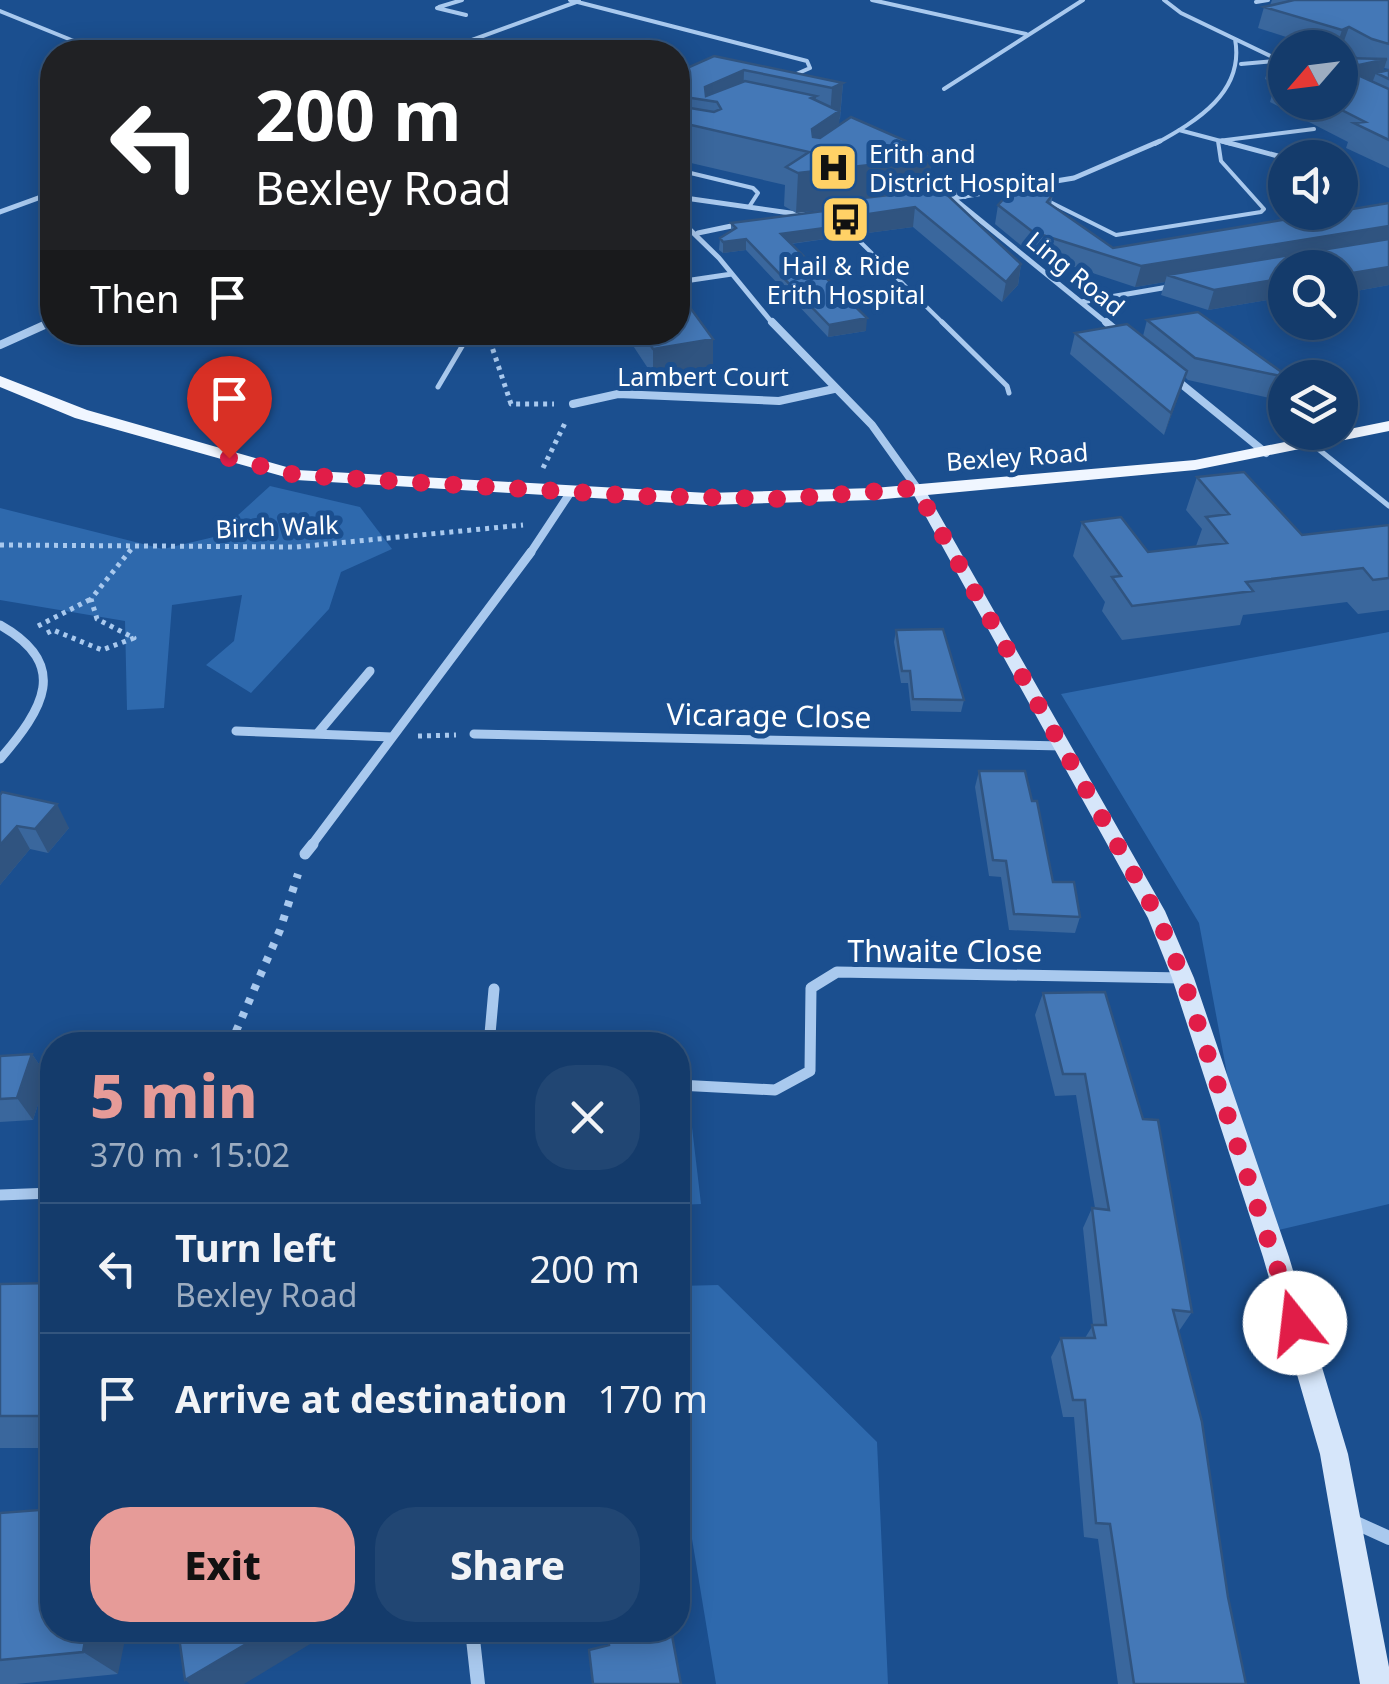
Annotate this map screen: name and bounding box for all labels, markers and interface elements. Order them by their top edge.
north arrow [1268,30,1358,120]
map controls [1268,30,1358,450]
text: 200 m [255,66,462,162]
icon: left [90,80,220,210]
place label: Erith and District Hospital [869,136,1056,199]
button: sound [1268,140,1358,230]
hospital icon: Erith and District Hospital [808,141,860,193]
text: Bexley Road [255,157,511,218]
bus stop icon: Hail & Ride Erith Hospital [820,193,872,245]
street label: Ling Road [1020,223,1132,323]
place label: Hail & Ride Erith Hospital [767,248,925,311]
button: search [1268,250,1358,340]
icon: arrive [200,270,255,325]
text: Then [90,272,180,324]
pin [187,356,272,459]
street label: Lambert Court [617,359,789,393]
button: layers [1268,360,1358,450]
icon: arrive [202,371,257,426]
street label: Bexley Road [945,434,1089,478]
street label: Birch Walk [215,507,340,545]
street label: Vicarage Close [666,693,872,737]
street label: Thwaite Close [847,930,1043,971]
text: 5 min [90,1054,258,1136]
button: close [535,1065,640,1170]
text: 370 m · 15:02 [90,1133,290,1176]
text: Turn left [175,1221,337,1273]
icon: left [90,1241,145,1296]
text: 200 m [529,1242,640,1294]
position arrow [1243,1271,1347,1375]
text: Bexley Road [175,1273,357,1316]
icon: arrive [90,1371,145,1426]
text: Arrive at destination [175,1372,567,1424]
text: 170 m [597,1372,708,1424]
button: Exit [90,1507,355,1622]
button: Share [375,1507,640,1622]

